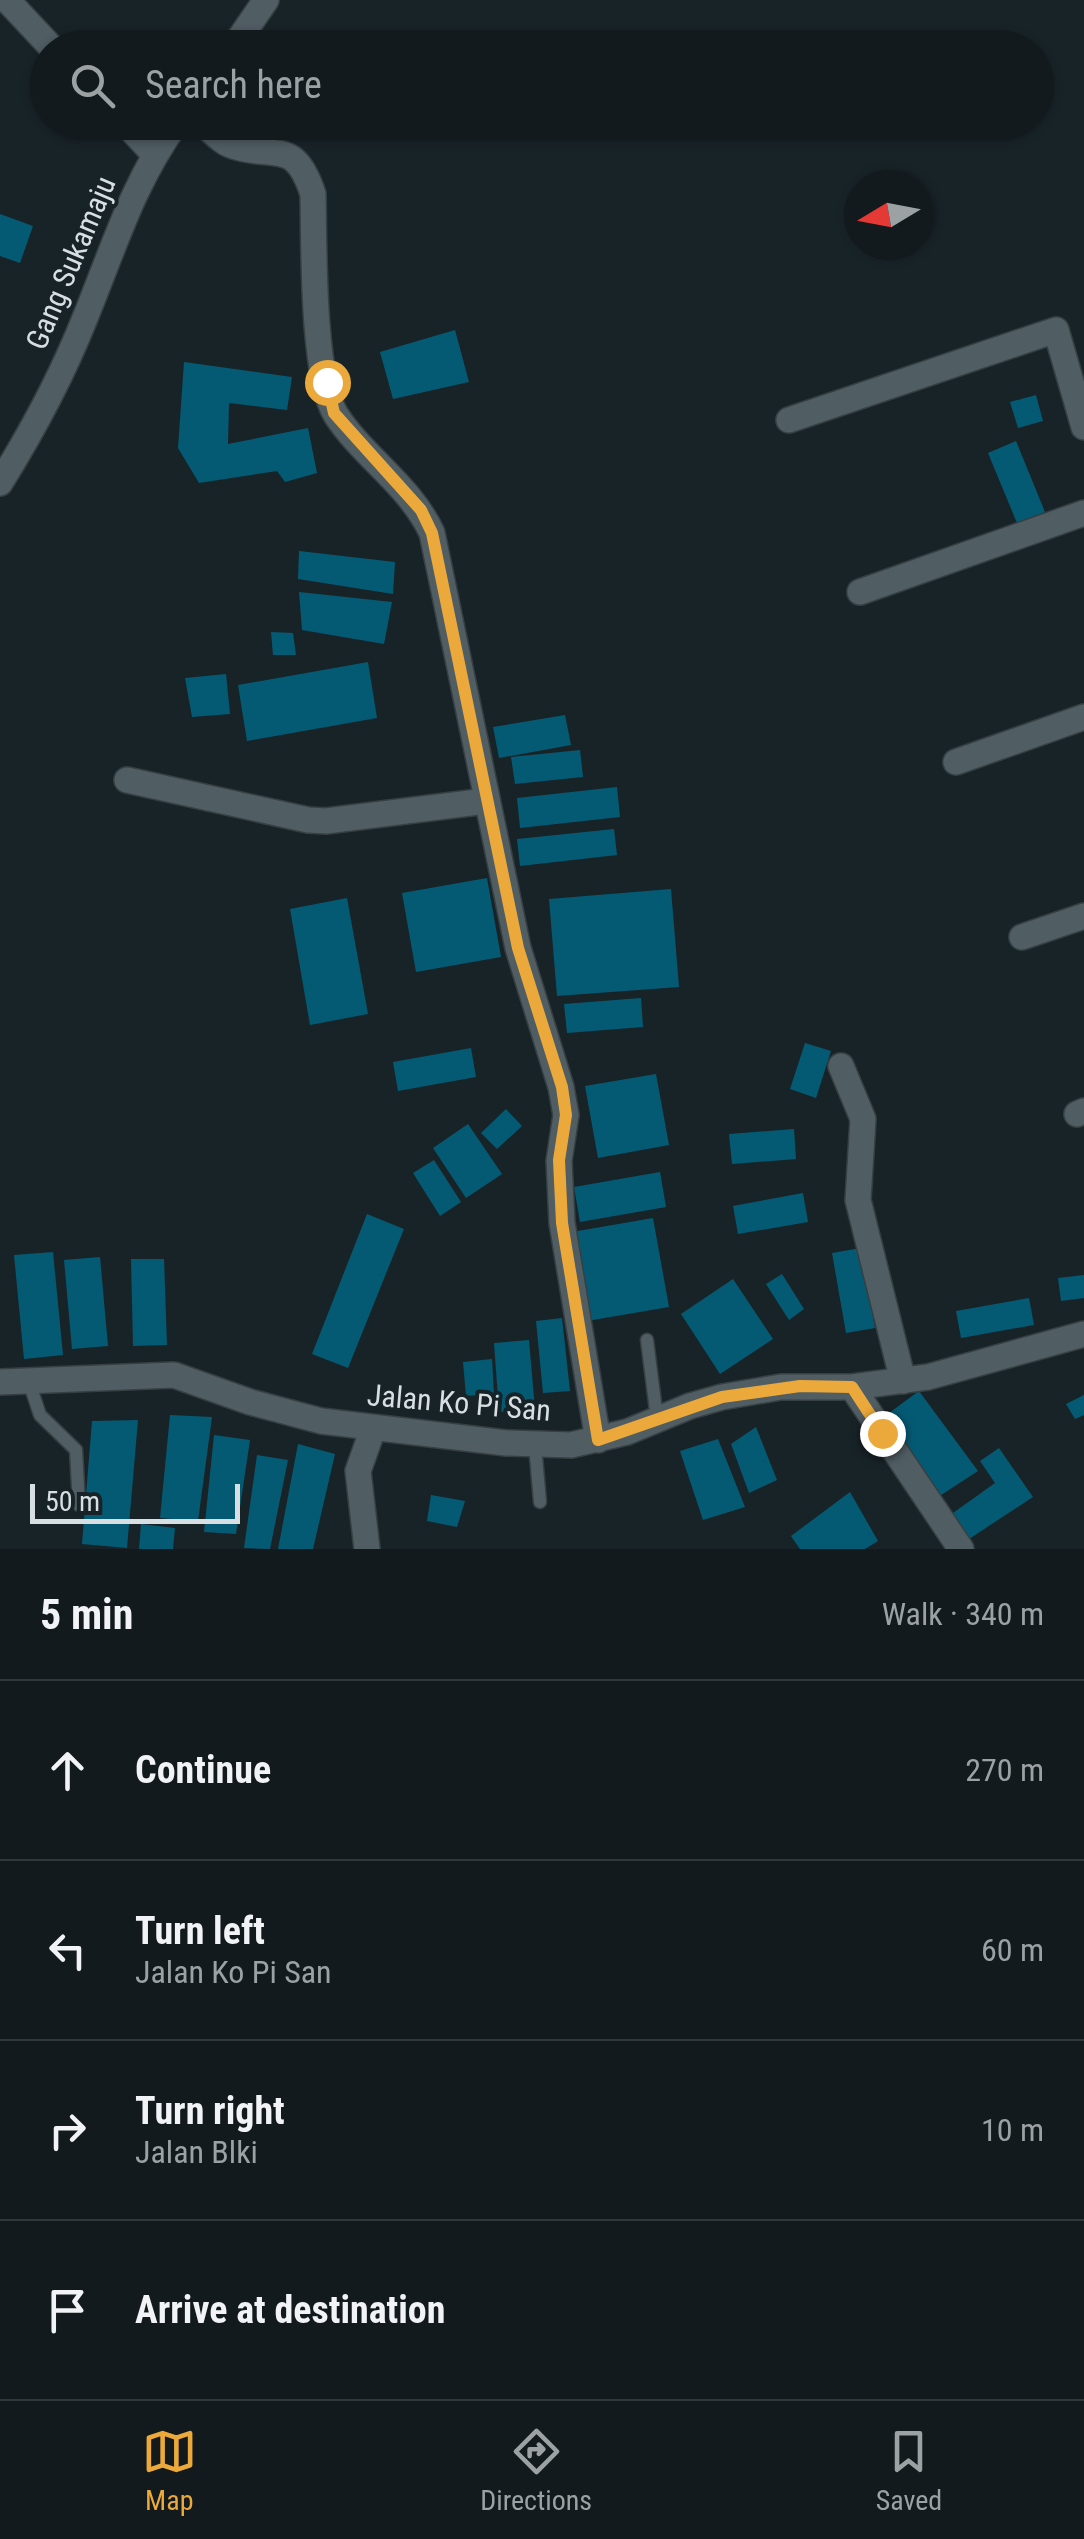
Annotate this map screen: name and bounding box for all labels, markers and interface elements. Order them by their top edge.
search box [30,30,1054,140]
icon: search [65,58,120,113]
text: Search here [145,63,322,107]
north arrow [844,170,934,260]
street label: Gang Sukamaju [18,171,123,355]
route start [305,360,351,406]
street label: Jalan Ko Pi San [366,1377,552,1428]
route end [860,1411,906,1457]
scale bar [30,1479,240,1524]
text: 50 m [45,1485,100,1518]
text: 5 min [40,1590,133,1639]
text: Walk · 340 m [882,1595,1044,1633]
icon: ahead [40,1743,95,1798]
text: Continue [135,1748,271,1792]
text: 270 m [965,1751,1044,1789]
text: Turn left [135,1909,265,1953]
icon: left [40,1923,95,1978]
text: 60 m [981,1931,1044,1969]
text: Jalan Ko Pi San [135,1953,332,1991]
text: Turn right [135,2089,285,2133]
icon: right [40,2103,95,2158]
text: 10 m [981,2111,1044,2149]
text: Jalan Blki [135,2133,258,2171]
icon: arrive [40,2283,95,2338]
text: Arrive at destination [135,2288,445,2332]
tab: Map [142,2424,197,2517]
tab: Directions [480,2424,592,2517]
tab: Saved [876,2424,942,2517]

